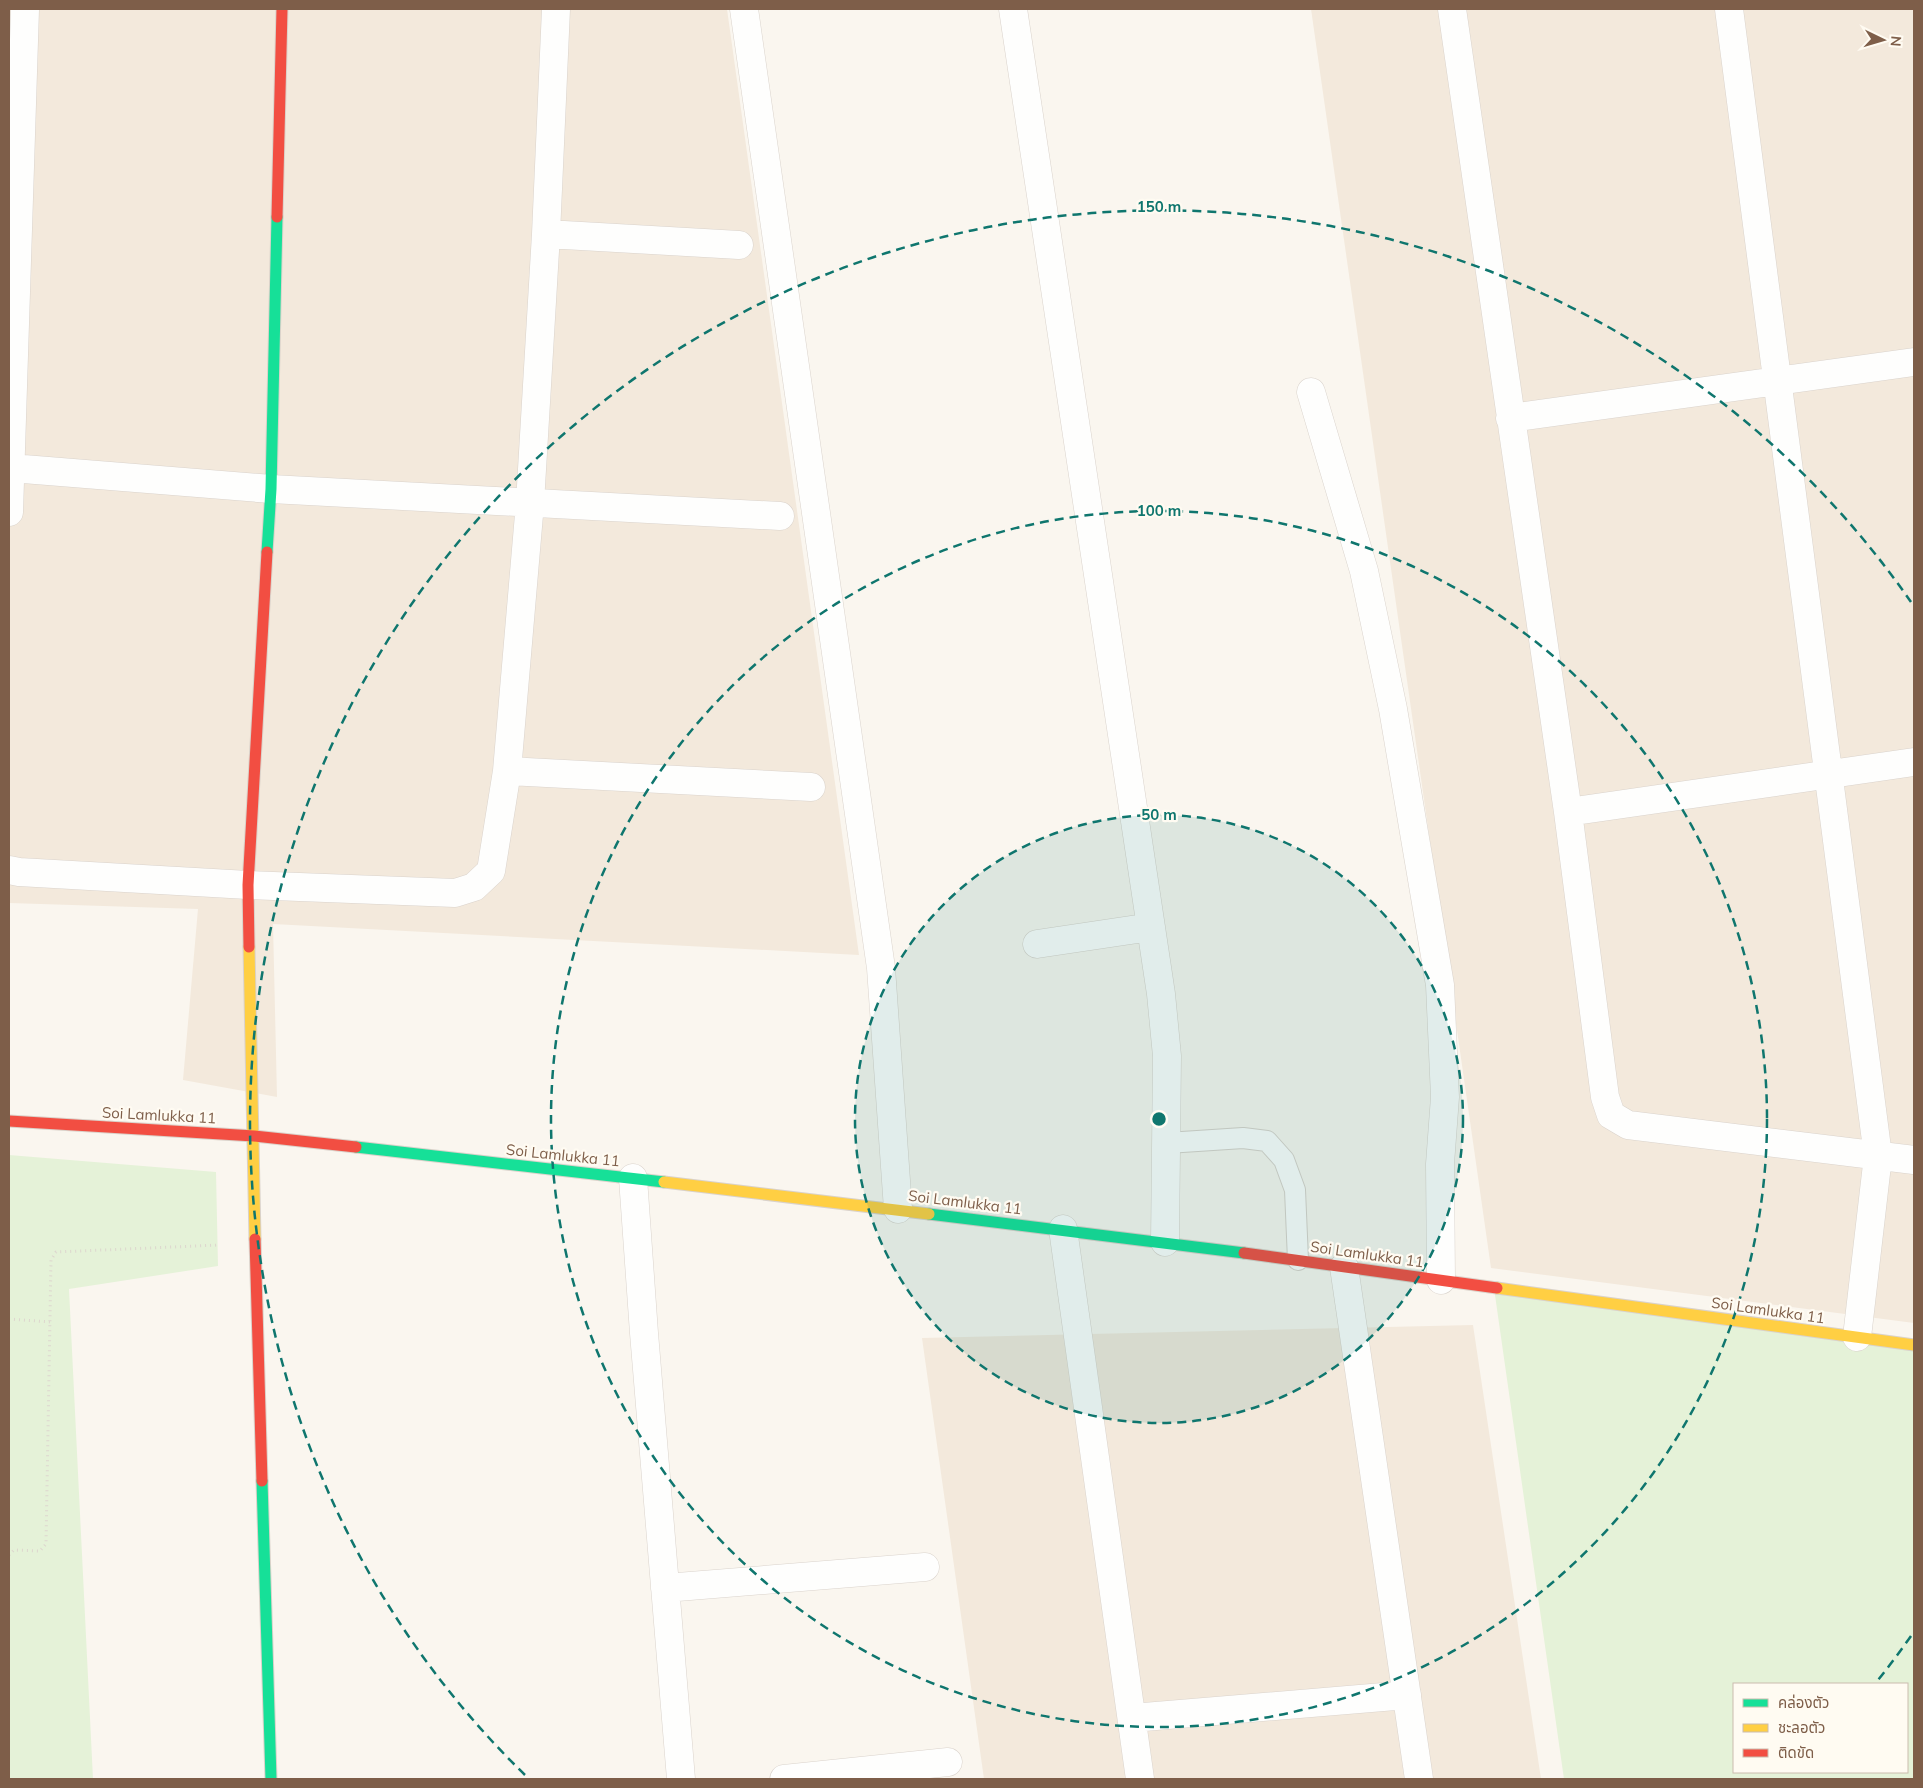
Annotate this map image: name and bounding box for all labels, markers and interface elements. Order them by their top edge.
north arrow [1858,15,1908,65]
text: N [1887,35,1905,47]
text: 150 m [1137,197,1181,216]
text: 100 m [1137,501,1181,520]
text: 50 m [1141,805,1177,824]
street label: Soi Lamlukka 11 [101,1103,217,1127]
centre of rings [1150,1110,1168,1128]
street label: Soi Lamlukka 11 [505,1140,621,1170]
street label: Soi Lamlukka 11 [907,1186,1023,1218]
street label: Soi Lamlukka 11 [1309,1237,1425,1271]
street label: Soi Lamlukka 11 [1710,1293,1826,1327]
legend [1733,1683,1908,1773]
text: คล่องตัว [1778,1693,1829,1712]
text: ชะลอตัว [1778,1718,1825,1737]
text: ติดขัด [1778,1743,1814,1762]

